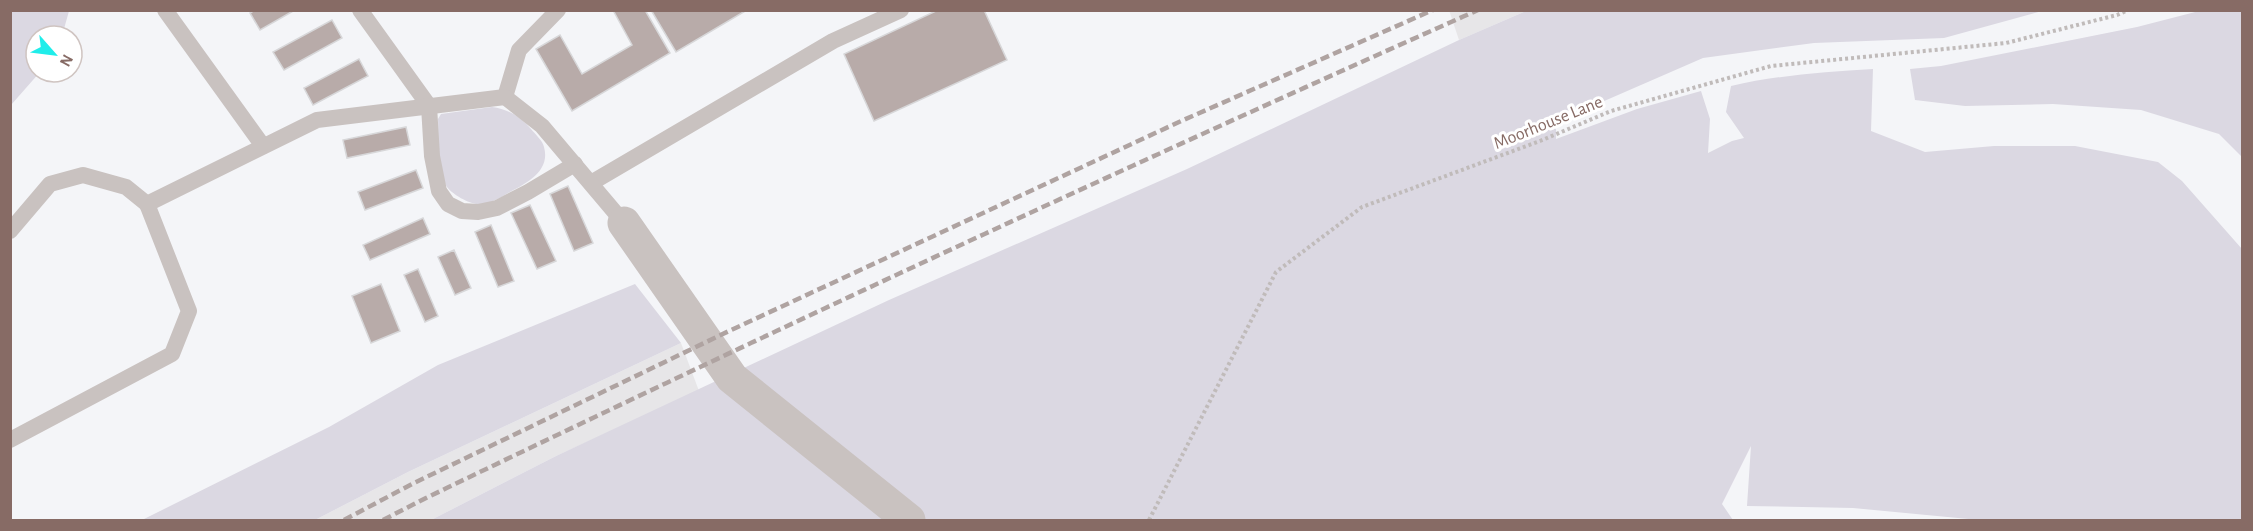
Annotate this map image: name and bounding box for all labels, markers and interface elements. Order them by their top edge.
north arrow [24,24,84,84]
text: N [57,52,76,69]
street label: Moorhouse Lane [1491,93,1605,153]

